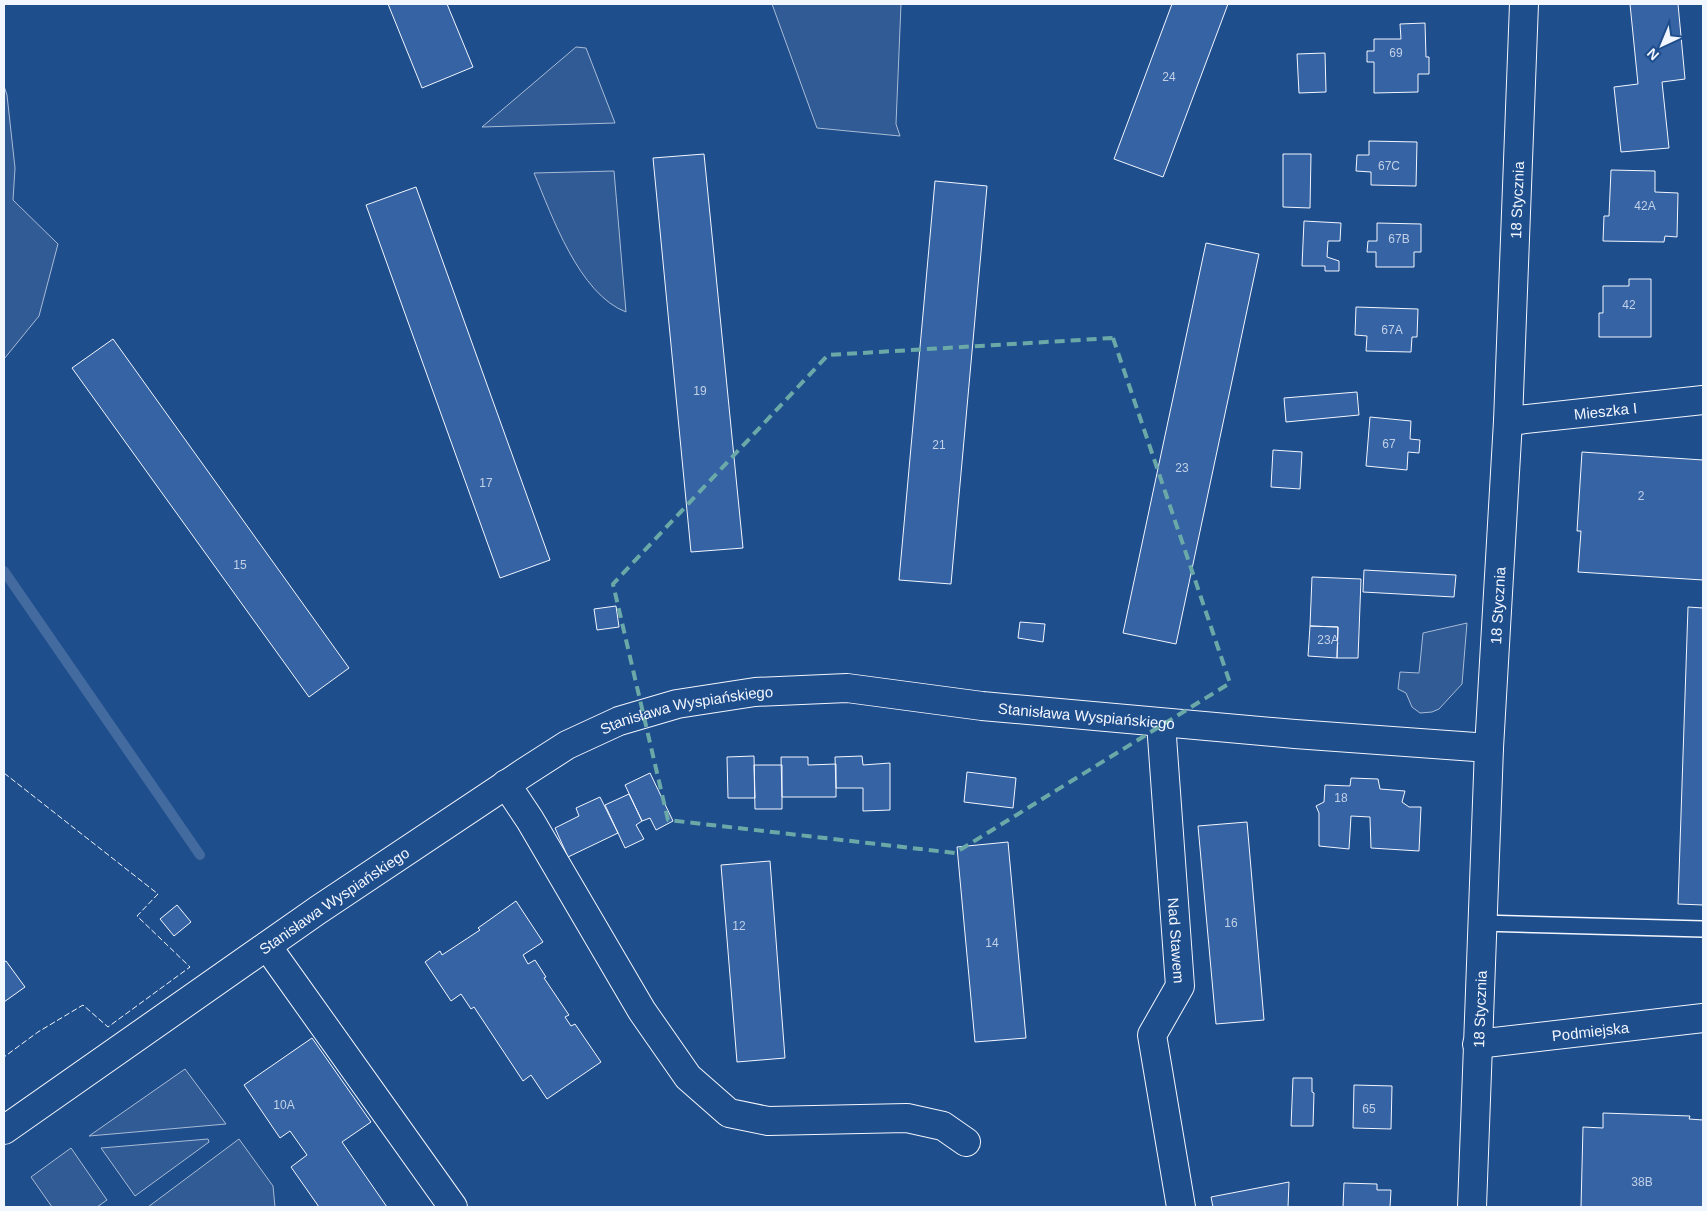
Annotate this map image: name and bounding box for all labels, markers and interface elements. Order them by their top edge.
north arrow [1637,20,1687,70]
text: N [1644,45,1662,64]
house number: 69 [1389,46,1403,60]
house number: 24 [1162,70,1176,84]
house number: 67C [1378,159,1400,173]
street label: 18 Stycznia [1506,160,1526,239]
house number: 42A [1634,199,1656,213]
house number: 67B [1388,232,1410,246]
house number: 42 [1622,298,1636,312]
house number: 67A [1381,323,1403,337]
house number: 19 [693,384,707,398]
street label: Mieszka I [1573,399,1638,422]
house number: 67 [1382,437,1396,451]
house number: 21 [932,438,946,452]
house number: 23 [1175,461,1189,475]
house number: 17 [479,476,493,490]
house number: 2 [1638,489,1645,503]
house number: 15 [233,558,247,572]
street label: 18 Stycznia [1487,566,1508,645]
house number: 23A [1317,633,1339,647]
street label: Stanisława Wyspiańskiego [597,683,773,737]
street label: Stanisława Wyspiańskiego [997,699,1176,732]
house number: 18 [1334,791,1348,805]
street label: Stanisława Wyspiańskiego [256,843,412,957]
street label: Nad Stawem [1165,897,1188,984]
house number: 16 [1224,916,1238,930]
house number: 12 [732,919,746,933]
house number: 14 [985,936,999,950]
street label: 18 Stycznia [1469,969,1489,1048]
street label: Podmiejska [1551,1018,1630,1044]
house number: 10A [273,1098,295,1112]
house number: 65 [1362,1102,1376,1116]
house number: 38B [1631,1175,1653,1189]

